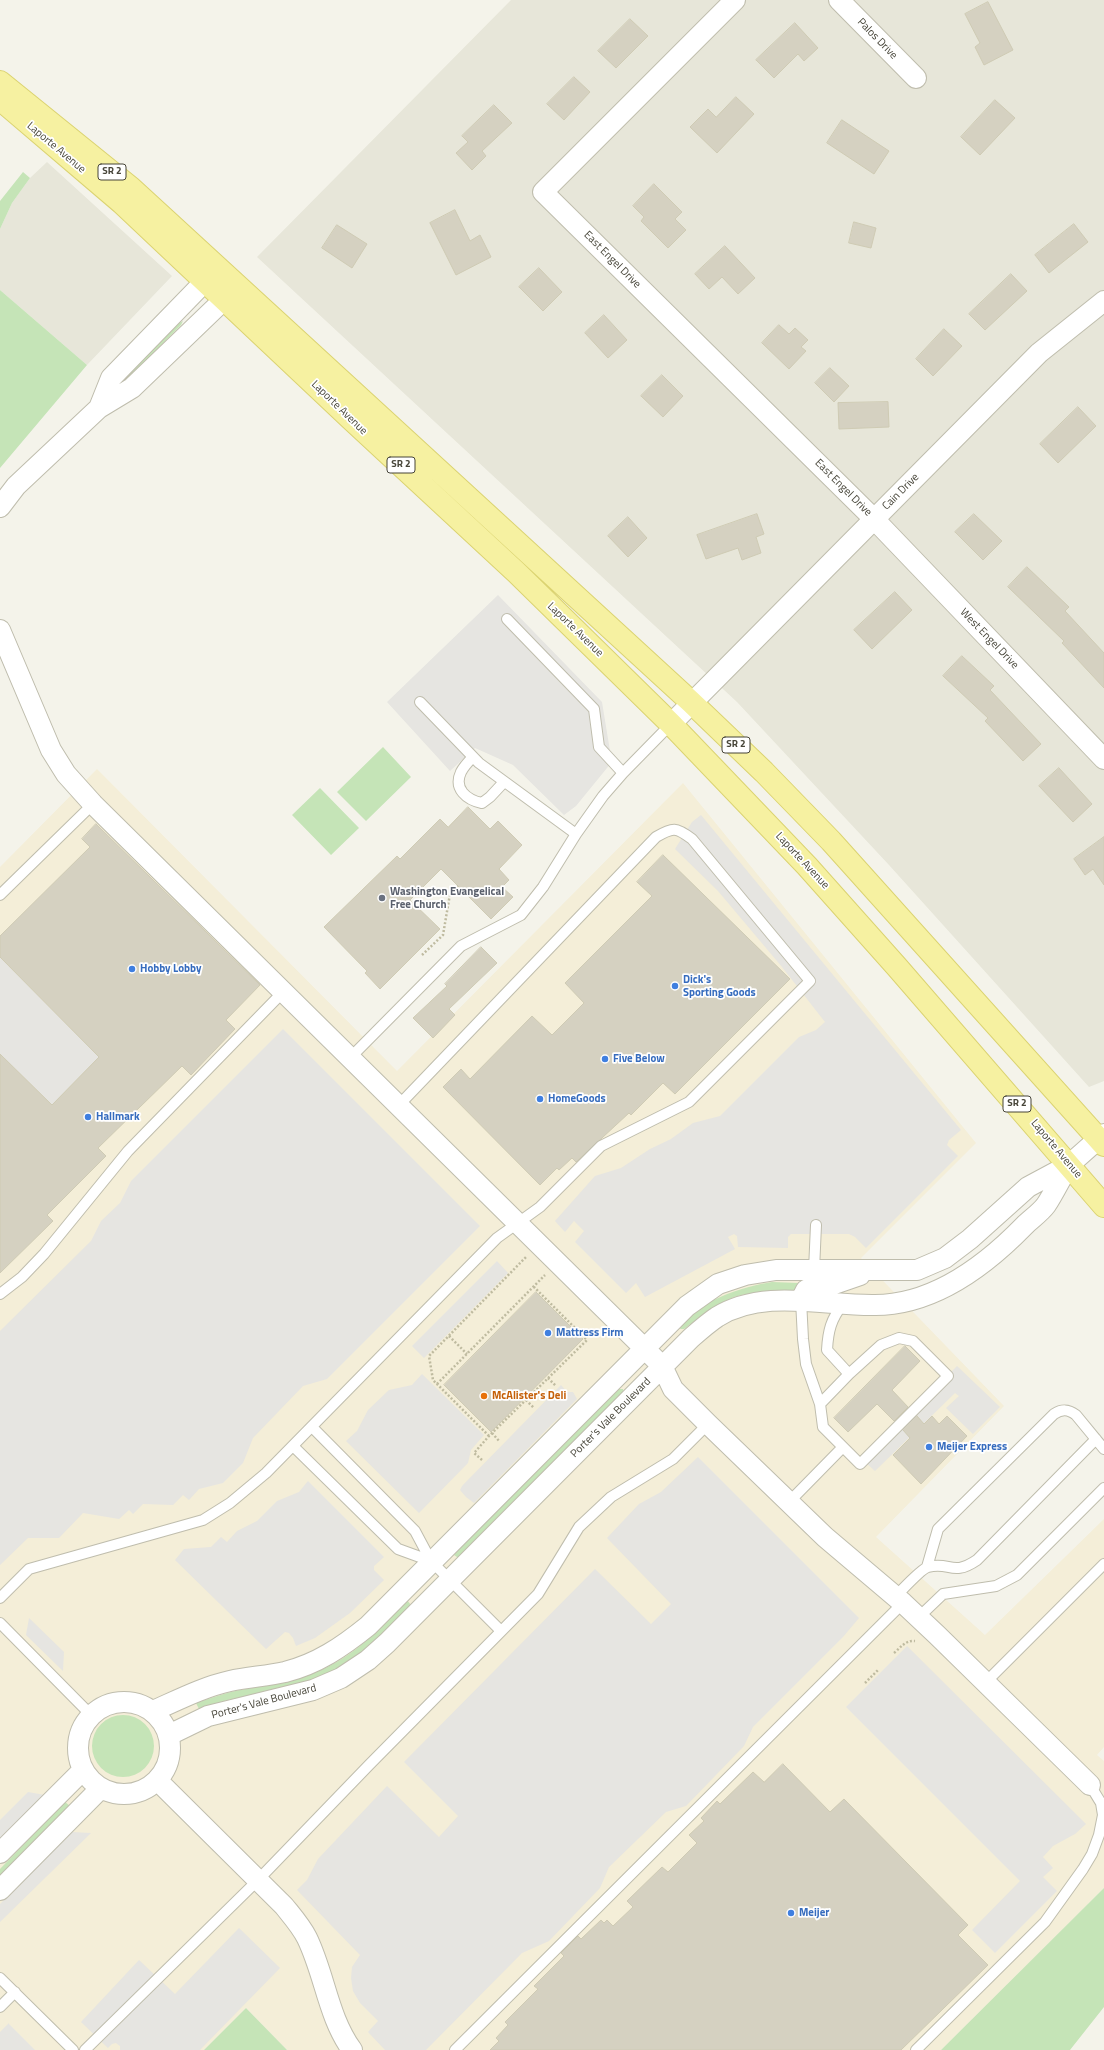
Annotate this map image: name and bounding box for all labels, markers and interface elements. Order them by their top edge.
street label: Palos Drive [854,16,900,62]
street label: Laporte Avenue [24,120,88,176]
road number: SR 2 [98,164,126,180]
street label: East Engel Drive [581,229,643,291]
street label: Laporte Avenue [308,378,370,438]
road number: SR 2 [387,457,415,473]
street label: East Engel Drive [812,457,874,519]
street label: Cain Drive [880,471,922,513]
street label: Laporte Avenue [544,600,606,660]
street label: West Engel Drive [957,606,1021,672]
road number: SR 2 [722,737,750,753]
street label: Laporte Avenue [772,830,832,892]
place label: Washington Evangelical Free Church [390,885,504,911]
marker: Washington Evangelical Free Church [377,893,387,903]
place label: Hobby Lobby [140,962,201,976]
marker: Hobby Lobby [127,964,137,974]
place label: Dick's Sporting Goods [683,973,756,999]
marker: Dick's Sporting Goods [670,981,680,991]
place label: Five Below [613,1052,665,1066]
marker: Five Below [600,1054,610,1064]
place label: HomeGoods [548,1092,606,1106]
marker: HomeGoods [535,1094,545,1104]
road number: SR 2 [1003,1096,1031,1112]
place label: Hallmark [96,1110,140,1124]
marker: Hallmark [83,1112,93,1122]
street label: Laporte Avenue [1028,1117,1084,1181]
place label: Mattress Firm [556,1326,624,1340]
marker: Mattress Firm [543,1328,553,1338]
street label: Porter's Vale Boulevard [568,1375,654,1461]
place label: McAlister's Deli [492,1389,566,1403]
marker: McAlister's Deli [479,1391,489,1401]
place label: Meijer Express [937,1440,1007,1454]
marker: Meijer Express [924,1442,934,1452]
street label: Porter's Vale Boulevard [210,1682,318,1722]
place label: Meijer [799,1906,829,1920]
marker: Meijer [786,1908,796,1918]

